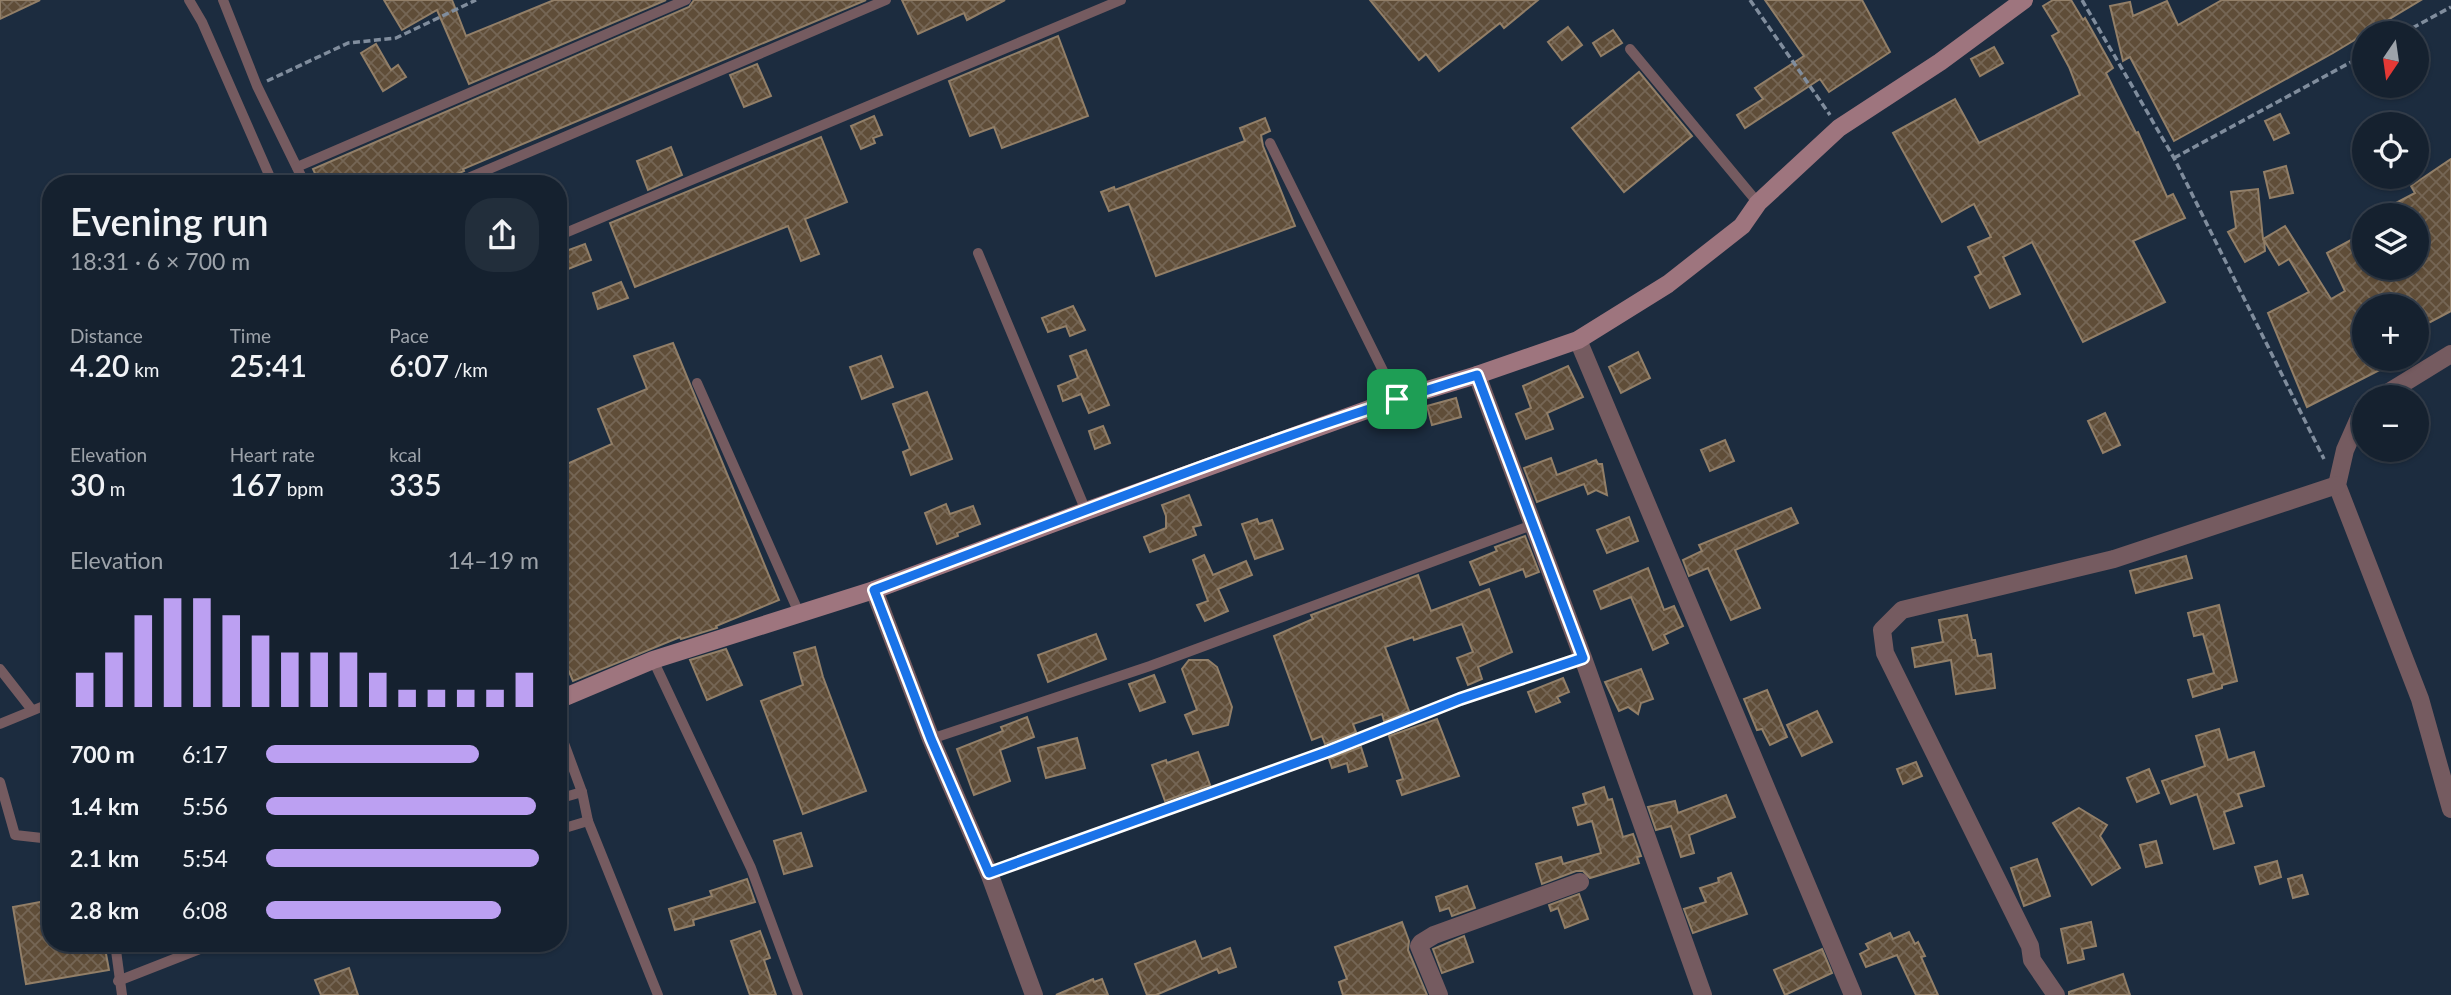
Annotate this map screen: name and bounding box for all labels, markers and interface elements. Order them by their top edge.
north arrow [2352,21,2429,98]
map controls [2352,21,2429,462]
button: locate [2352,112,2429,189]
text: Evening run [70,198,269,244]
button: share [465,198,539,272]
button: layers [2352,203,2429,280]
text: 18:31 · 6 × 700 m [70,247,250,275]
button: + [2352,294,2429,371]
text: Distance [70,324,143,347]
text: Time [230,324,271,347]
text: Pace [389,324,429,347]
text: 4.20 [70,347,129,383]
text: 25:41 [230,347,307,383]
text: 6:07 [389,347,449,383]
text: km [129,358,159,381]
text: /km [449,358,488,381]
pin [1367,369,1427,429]
icon: arrive [1378,380,1416,418]
button: − [2352,385,2429,462]
text: Elevation [70,443,147,466]
text: Heart rate [230,443,315,466]
text: kcal [389,443,421,466]
text: 30 [70,466,105,502]
text: 167 [230,466,282,502]
text: 335 [389,466,442,502]
text: m [105,477,125,500]
text: bpm [282,477,324,500]
text: Elevation [70,546,163,574]
text: 14–19 m [447,546,539,574]
text: 700 m [70,740,135,768]
text: 6:17 [182,740,228,768]
text: 1.4 km [70,792,139,820]
text: 5:56 [182,792,228,820]
text: 2.1 km [70,844,139,872]
text: 5:54 [182,844,228,872]
text: 2.8 km [70,896,139,924]
text: 6:08 [182,896,228,924]

